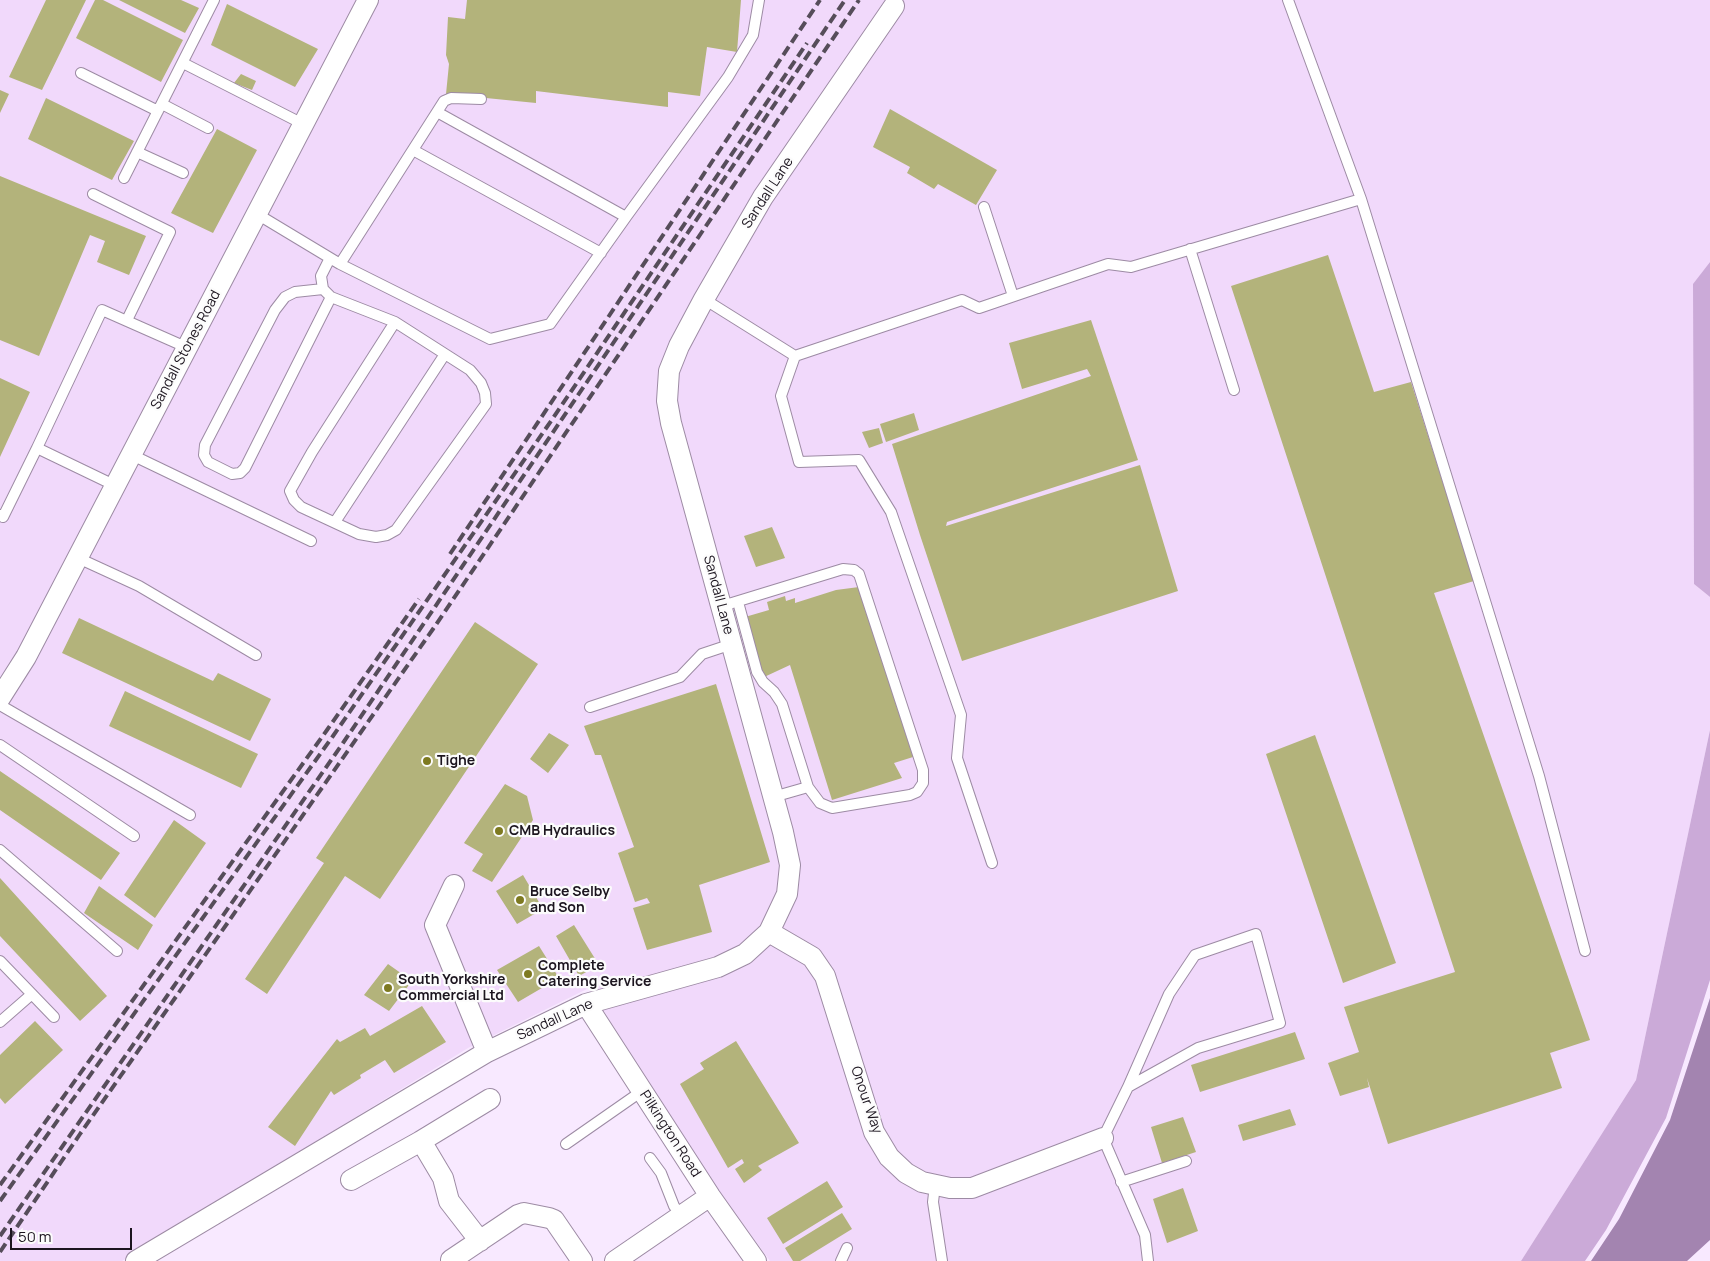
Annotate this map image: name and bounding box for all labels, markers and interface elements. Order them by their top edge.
street label: Sandall Lane [739,154,797,232]
street label: Sandall Stones Road [148,288,224,412]
street label: Sandall Lane [699,553,737,637]
place label: Tighe [437,753,475,769]
marker: Tighe [421,755,433,767]
place label: CMB Hydraulics [509,823,615,839]
marker: CMB Hydraulics [493,825,505,837]
place label: Bruce Selby and Son [530,884,610,916]
marker: Bruce Selby and Son [514,894,526,906]
place label: Complete Catering Service [538,958,651,990]
marker: Complete Catering Service [522,968,534,980]
place label: South Yorkshire Commercial Ltd [398,972,505,1004]
marker: South Yorkshire Commercial Ltd [382,982,394,994]
street label: Sandall Lane [514,996,596,1044]
street label: Onour Way [847,1064,885,1136]
street label: Pilkington Road [636,1088,704,1180]
scale bar [12,1218,135,1250]
text: 50 m [18,1226,52,1247]

